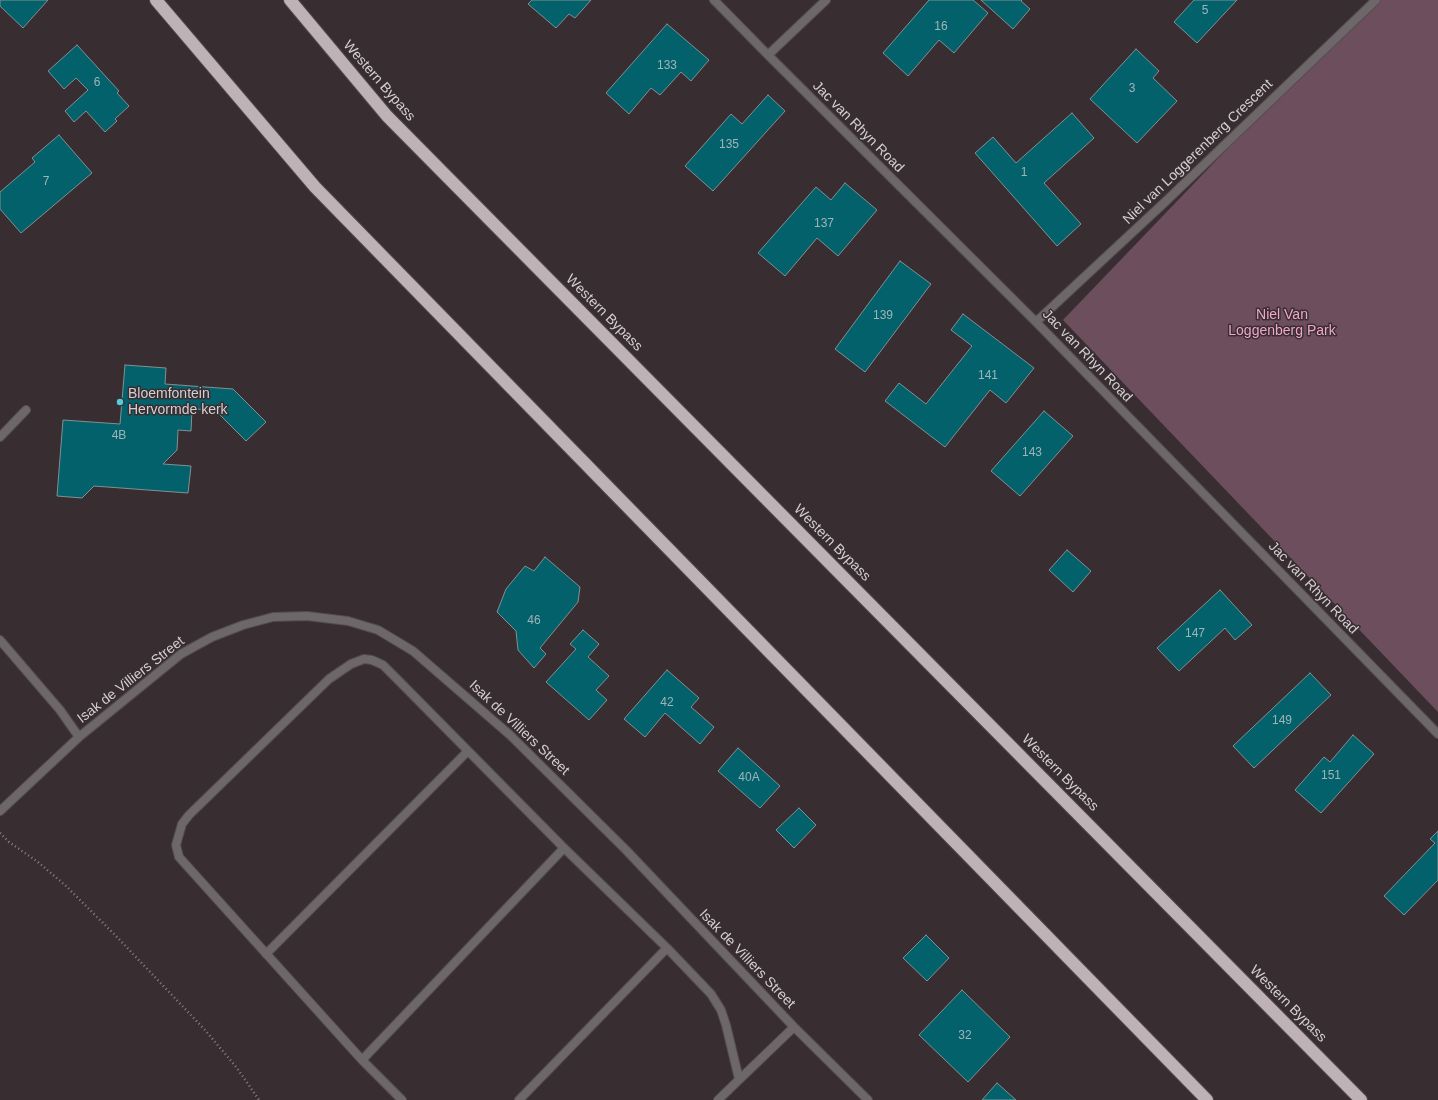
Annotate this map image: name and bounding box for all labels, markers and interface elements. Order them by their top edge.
house number: 5 [1202,4,1208,18]
house number: 16 [934,20,948,34]
street label: Western Bypass [339,37,419,125]
house number: 133 [657,59,677,73]
house number: 6 [94,76,100,90]
street label: Niel van Loggerenberg Crescent [1120,76,1276,228]
street label: Jac van Rhyn Road [809,78,907,176]
house number: 3 [1129,82,1135,96]
house number: 135 [719,138,739,152]
house number: 1 [1021,166,1027,180]
house number: 7 [43,175,49,189]
house number: 137 [814,217,834,231]
street label: Western Bypass [562,271,646,355]
street label: Jac van Rhyn Road [1039,306,1135,406]
park label: Niel Van Loggenberg Park [1228,307,1336,340]
house number: 139 [873,309,893,323]
house number: 141 [978,369,998,383]
place label: Bloemfontein Hervormde kerk [128,386,228,418]
marker: Bloemfontein Hervormde kerk [115,397,125,407]
house number: 4B [112,429,126,443]
house number: 143 [1022,446,1042,460]
street label: Western Bypass [790,501,874,585]
street label: Jac van Rhyn Road [1265,538,1361,638]
house number: 46 [527,614,541,628]
house number: 147 [1185,627,1205,641]
street label: Isak de Villiers Street [74,633,188,727]
street label: Isak de Villiers Street [465,677,573,779]
house number: 42 [660,696,674,710]
house number: 149 [1272,714,1292,728]
street label: Western Bypass [1018,731,1102,815]
house number: 151 [1321,769,1341,783]
house number: 40A [738,771,760,785]
street label: Isak de Villiers Street [695,906,799,1012]
street label: Western Bypass [1246,962,1330,1046]
house number: 32 [958,1029,972,1043]

